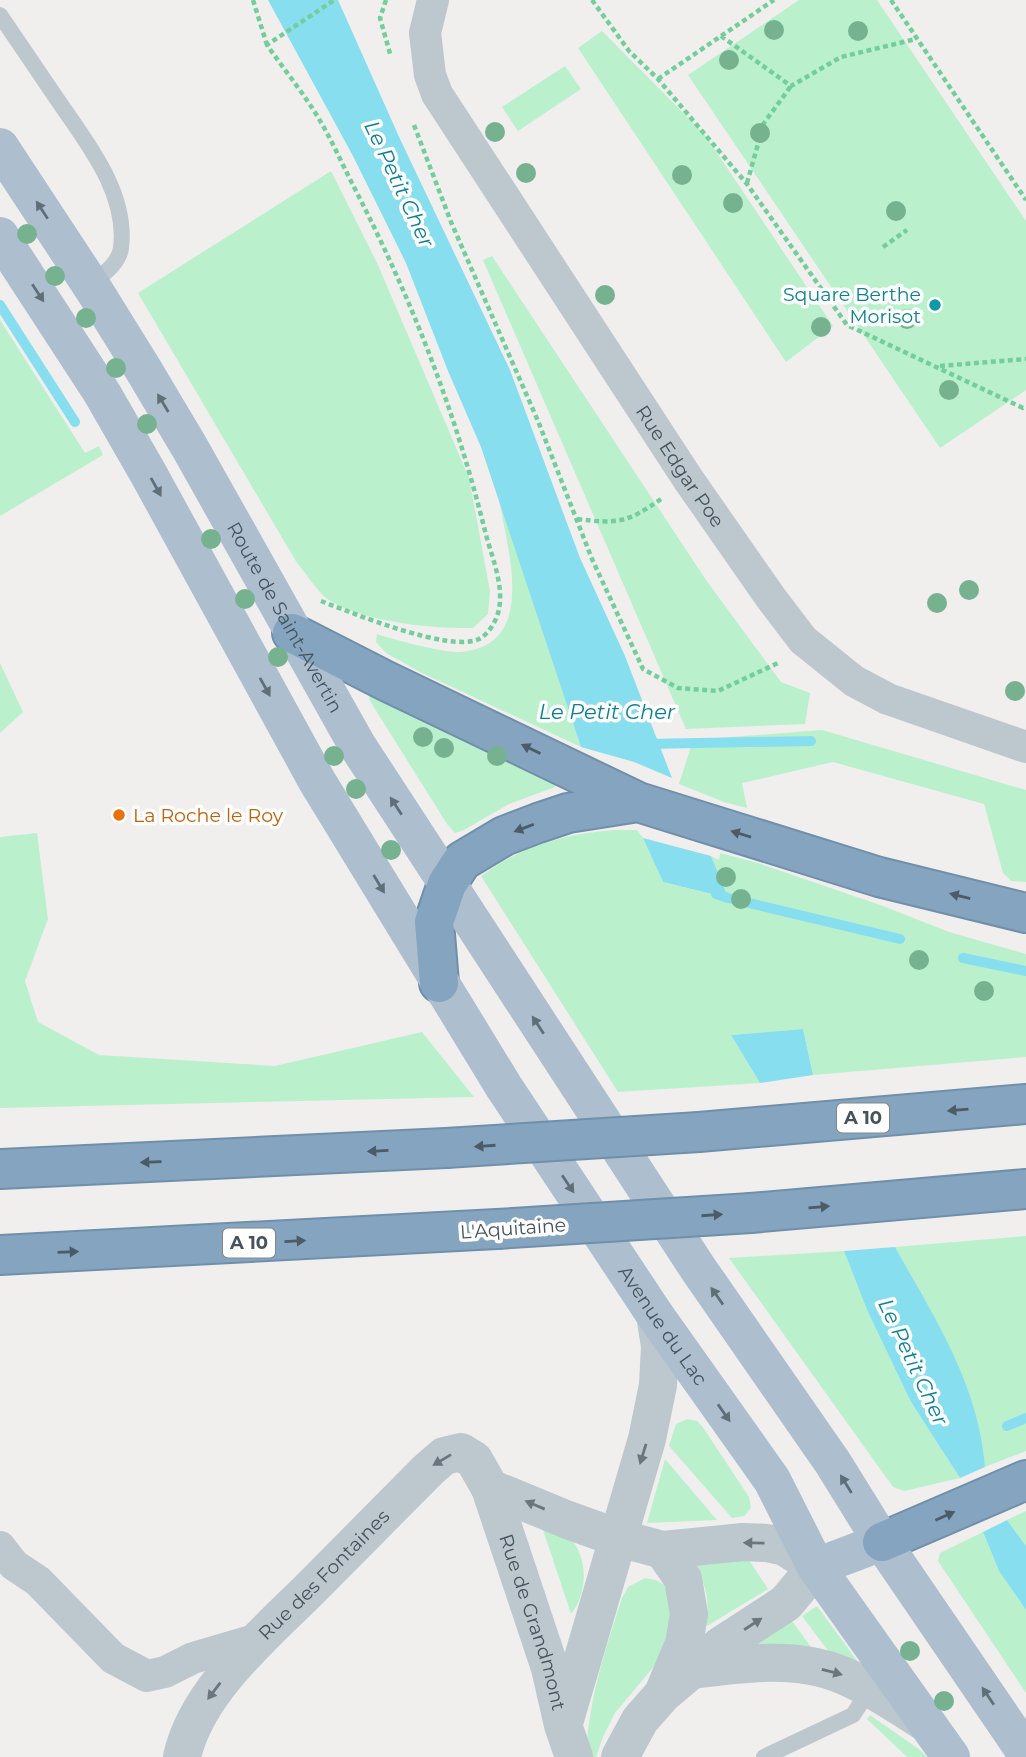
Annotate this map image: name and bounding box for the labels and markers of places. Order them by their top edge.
place label: Square Berthe Morisot [783,283,921,328]
marker: Square Berthe Morisot [927,297,943,313]
place label: La Roche le Roy [133,804,284,827]
marker: La Roche le Roy [111,807,127,823]

